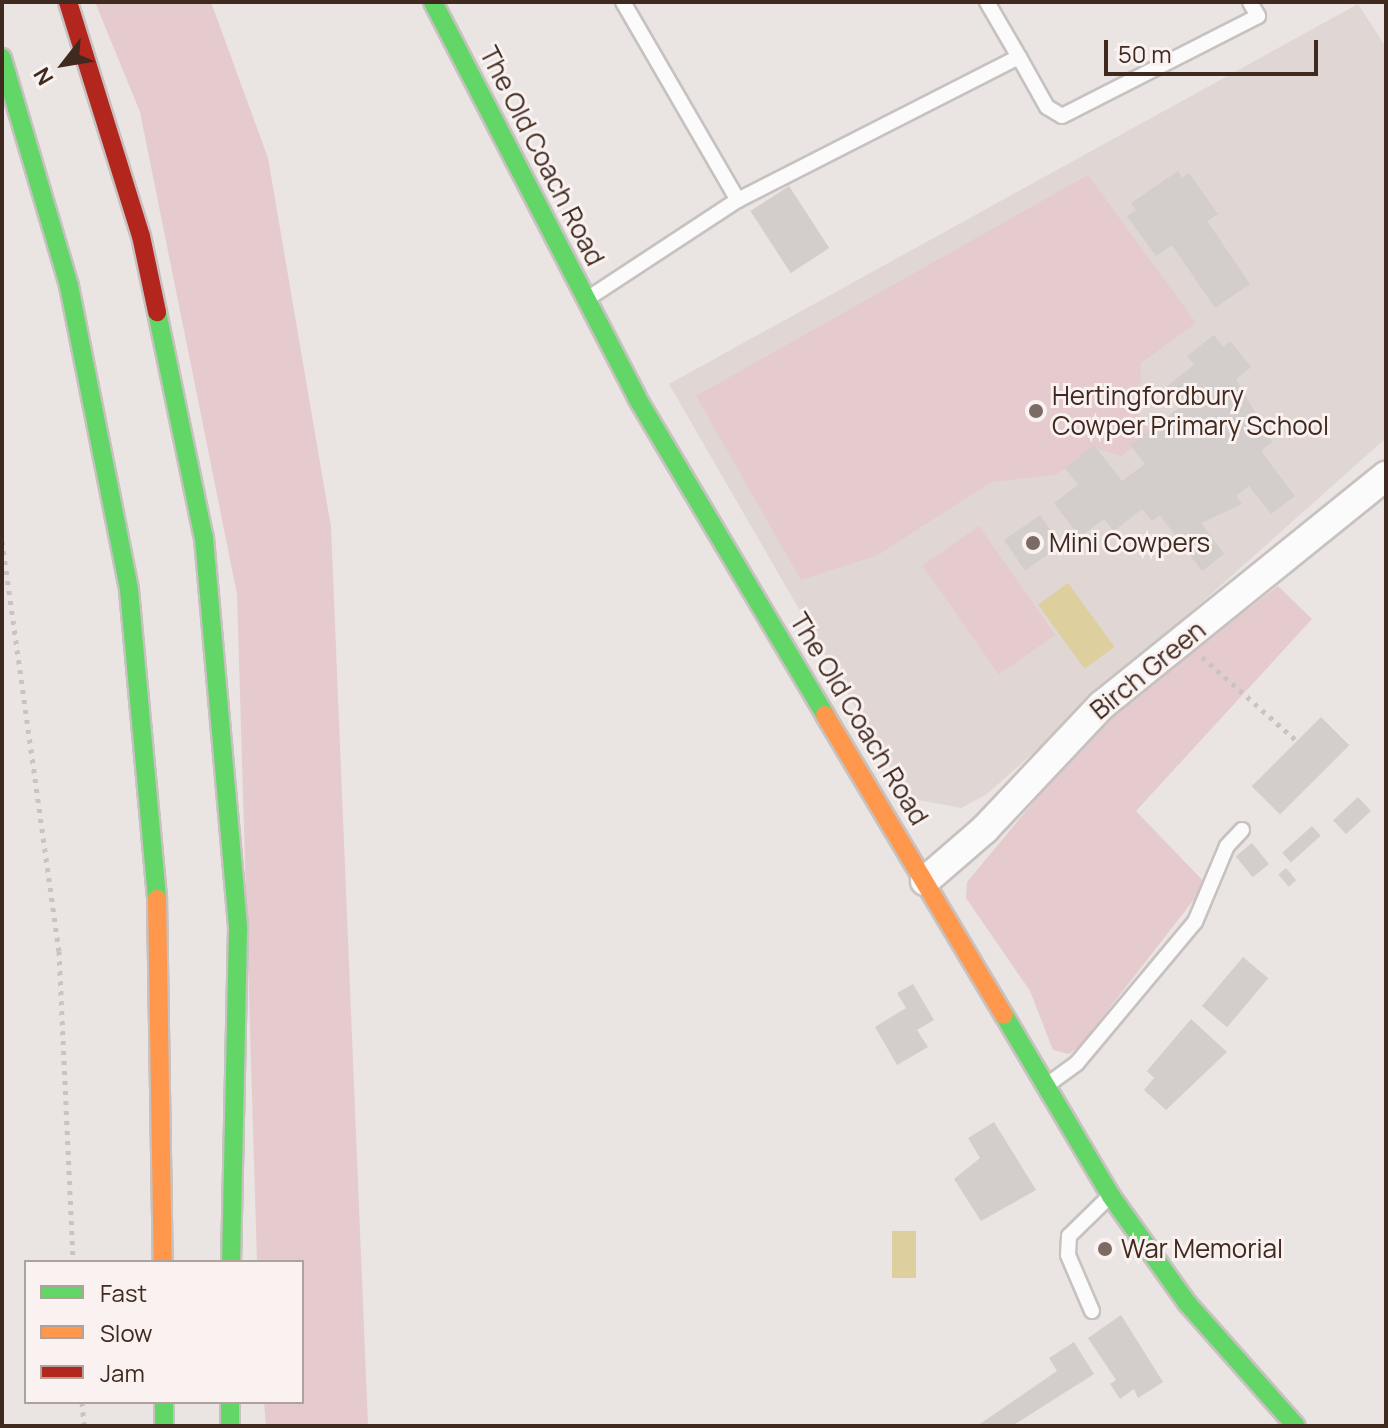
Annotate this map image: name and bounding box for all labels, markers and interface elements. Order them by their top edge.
north arrow [24,24,104,104]
scale bar [1108,24,1322,74]
text: 50 m [1118,37,1172,70]
street label: The Old Coach Road [473,41,611,271]
text: N [27,62,60,91]
place label: Hertingfordbury Cowper Primary School [1052,380,1329,442]
marker: Hertingfordbury Cowper Primary School [1027,402,1045,420]
place label: Mini Cowpers [1049,527,1210,559]
marker: Mini Cowpers [1024,534,1042,552]
street label: The Old Coach Road [783,607,935,831]
street label: Birch Green [1084,614,1212,726]
place label: War Memorial [1121,1233,1283,1265]
marker: War Memorial [1096,1240,1114,1258]
legend [24,1260,304,1404]
text: Fast [100,1276,147,1309]
text: Slow [100,1316,153,1349]
text: Jam [100,1356,145,1389]

